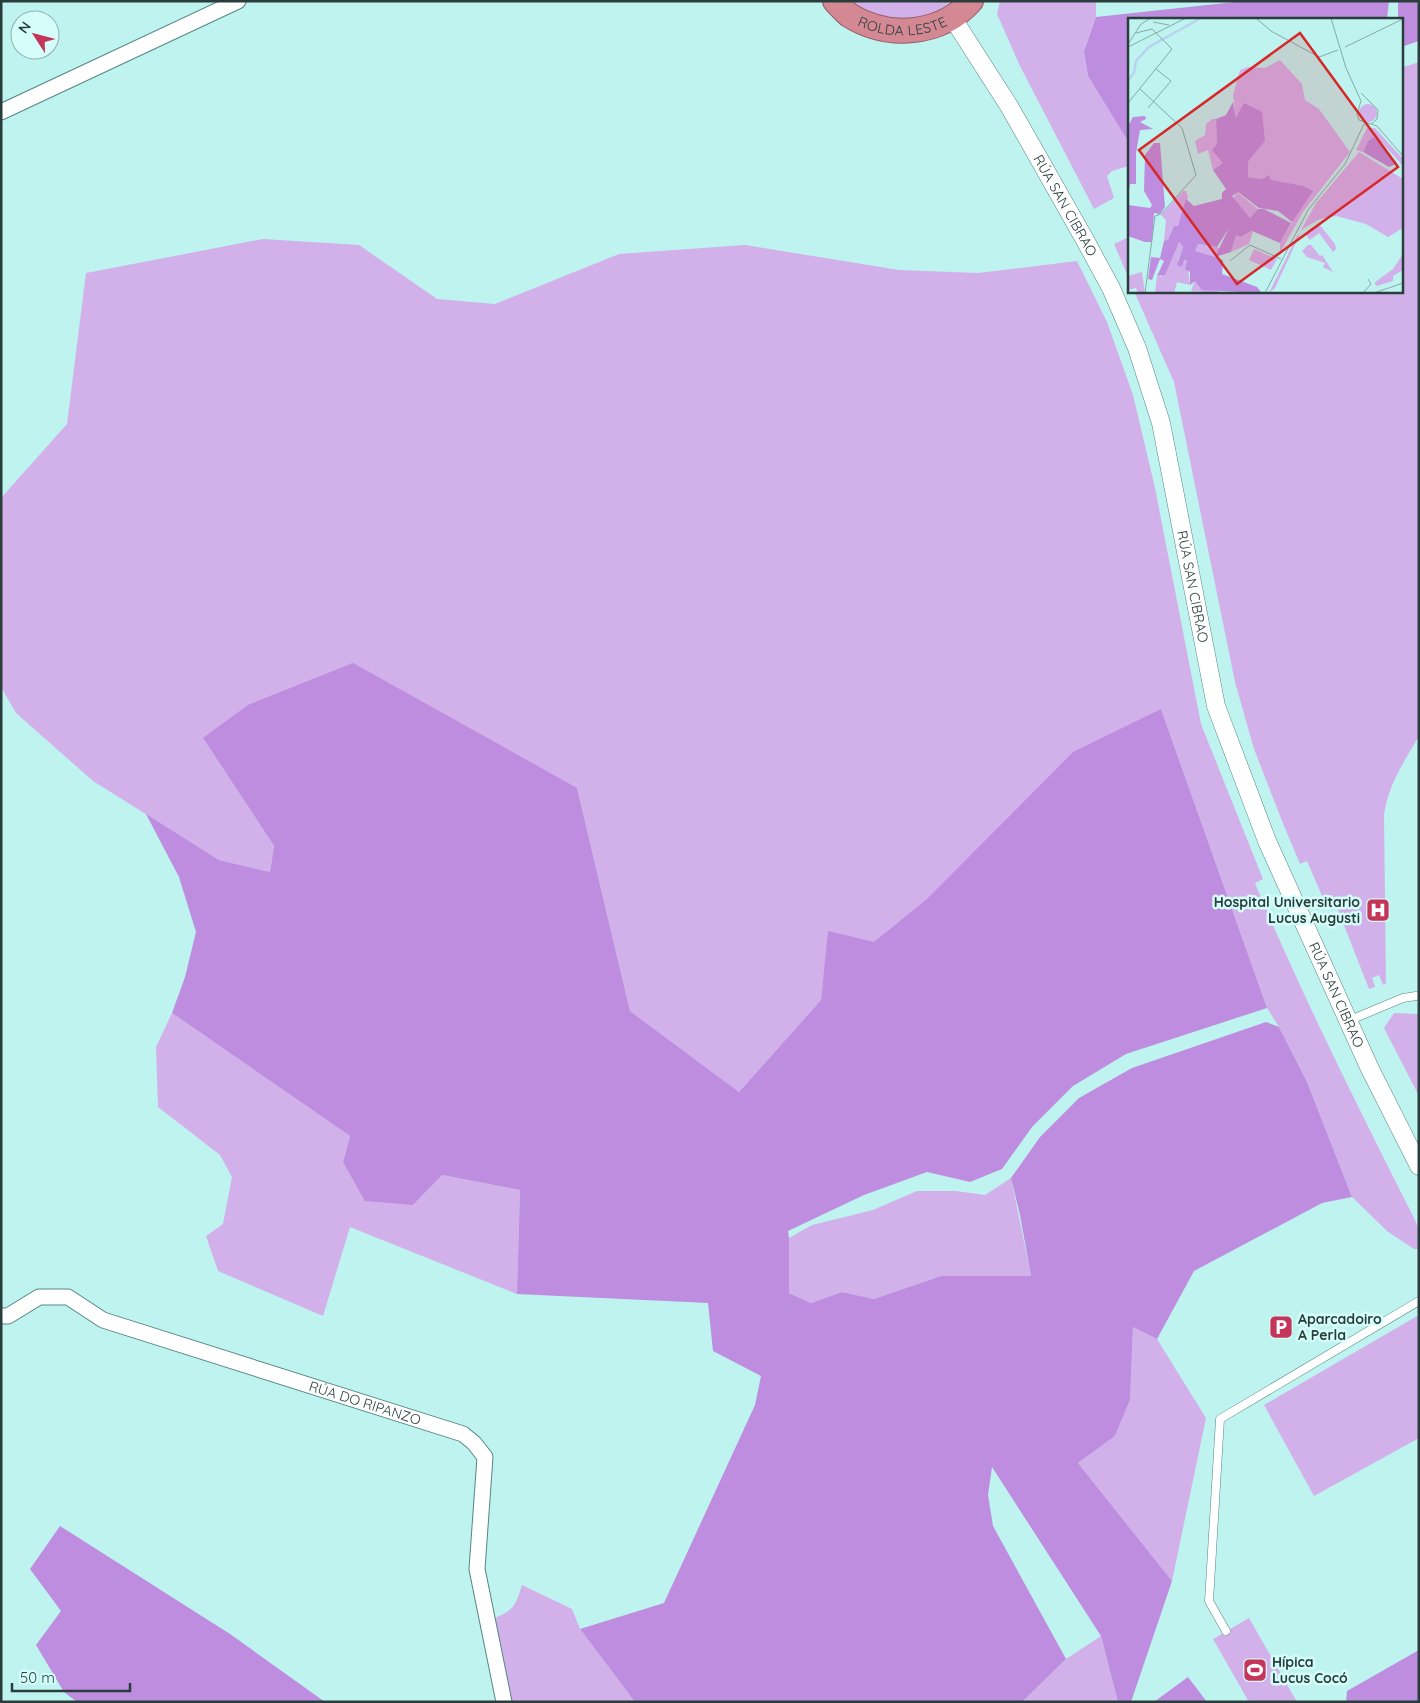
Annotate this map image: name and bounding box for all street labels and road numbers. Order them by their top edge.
street label: ROLDA LESTE [855,12,950,40]
street label: RÚA SAN CIBRAO [1029,151,1101,260]
street label: RÚA SAN CIBRAO [1173,529,1213,644]
street label: RÚA SAN CIBRAO [1305,939,1368,1051]
street label: RÚA DO RIPANZO [307,1377,423,1429]

